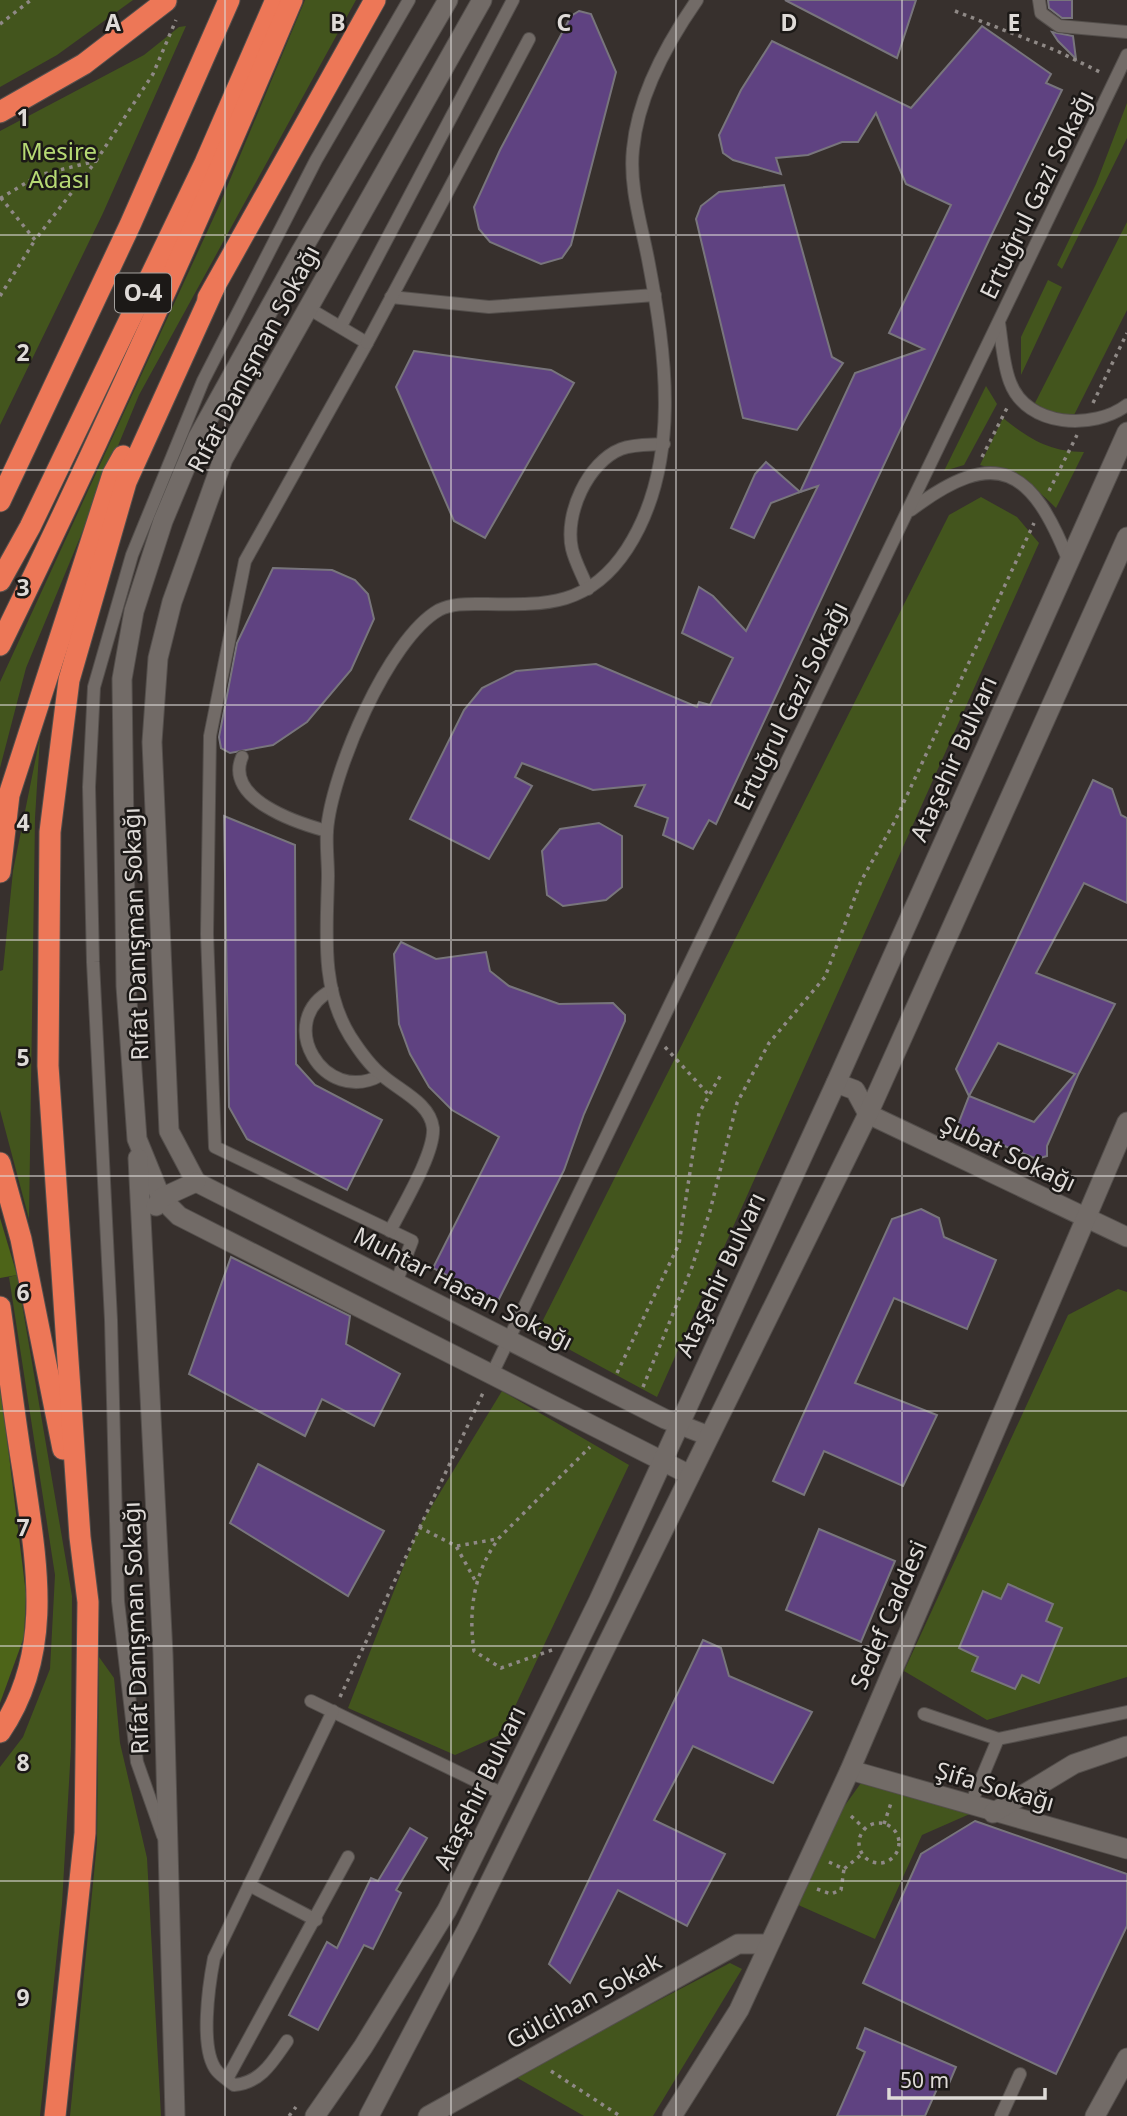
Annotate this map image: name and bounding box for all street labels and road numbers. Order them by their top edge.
street label: Ertuğrul Gazi Sokağı [971,85,1101,304]
street label: Rıfat Danışman Sokağı [179,239,327,478]
road number: O-4 [115,274,171,312]
street label: Ertuğrul Gazi Sokağı [725,596,855,815]
street label: Ataşehir Bulvarı [901,670,1004,846]
street label: Rıfat Danışman Sokağı [114,807,155,1061]
street label: Şubat Sokağı [935,1107,1082,1198]
street label: Ataşehir Bulvarı [667,1187,772,1362]
street label: Muhtar Hasan Sokağı [348,1218,579,1357]
street label: Rıfat Danışman Sokağı [114,1501,155,1755]
street label: Sedef Caddesi [841,1535,934,1694]
street label: Ataşehir Bulvarı [425,1700,533,1875]
street label: Şifa Sokağı [932,1753,1059,1818]
street label: Gülcihan Sokak [500,1943,667,2056]

